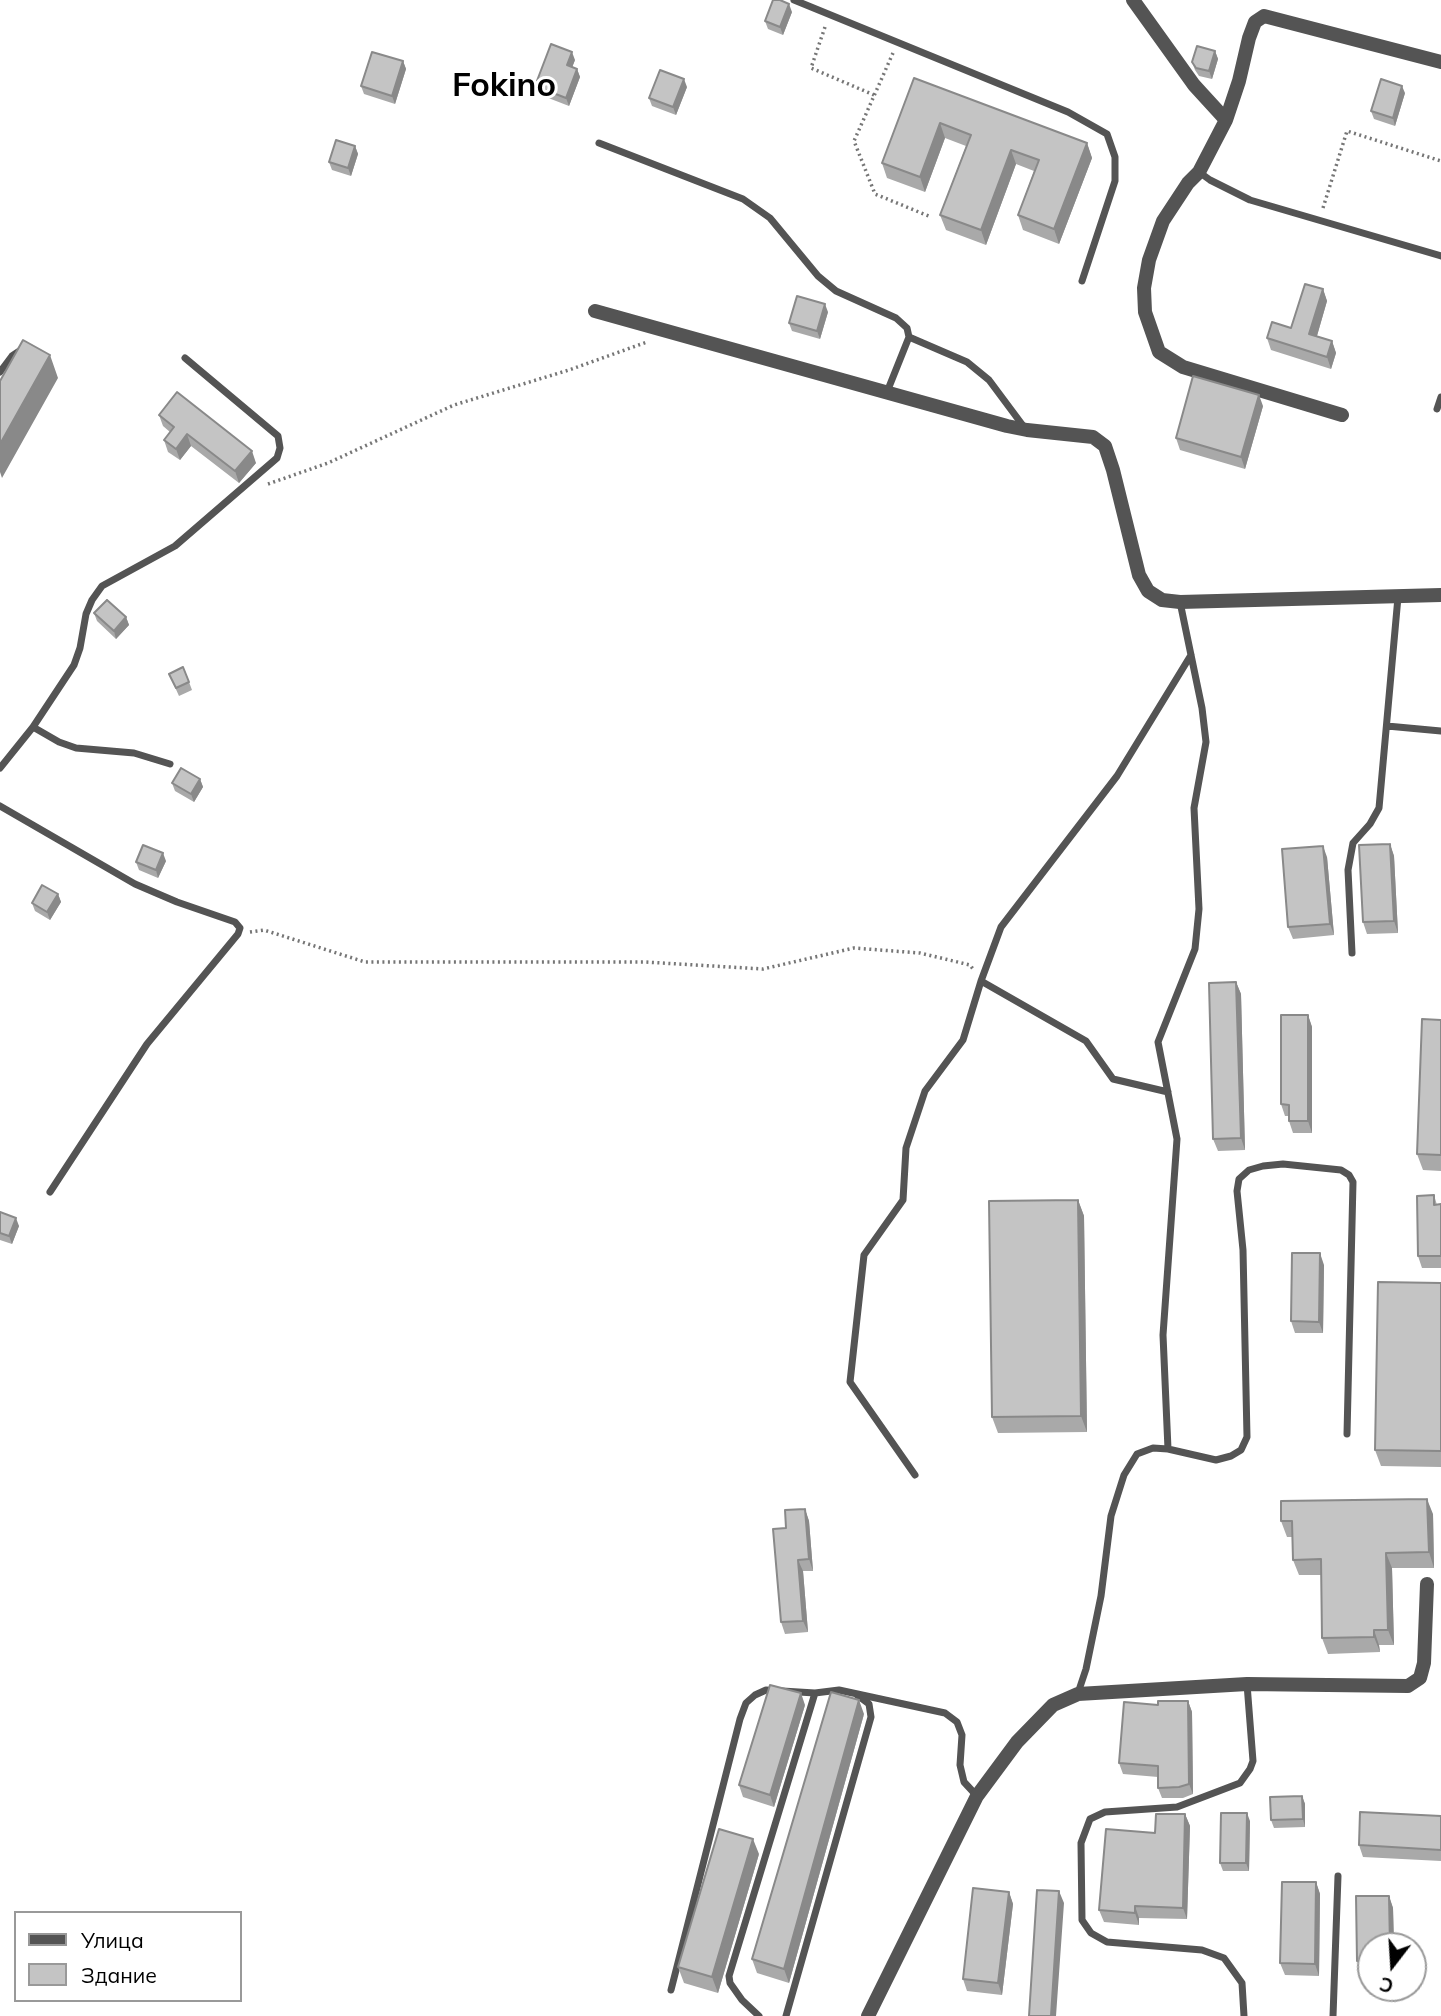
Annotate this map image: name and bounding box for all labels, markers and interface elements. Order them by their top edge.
district label: Fokino [452,66,556,106]
legend [14,1911,242,2002]
text: Улица [81,1927,144,1953]
north arrow [1357,1932,1427,2002]
text: Здание [81,1962,157,1988]
text: С [1377,1972,1396,1999]

